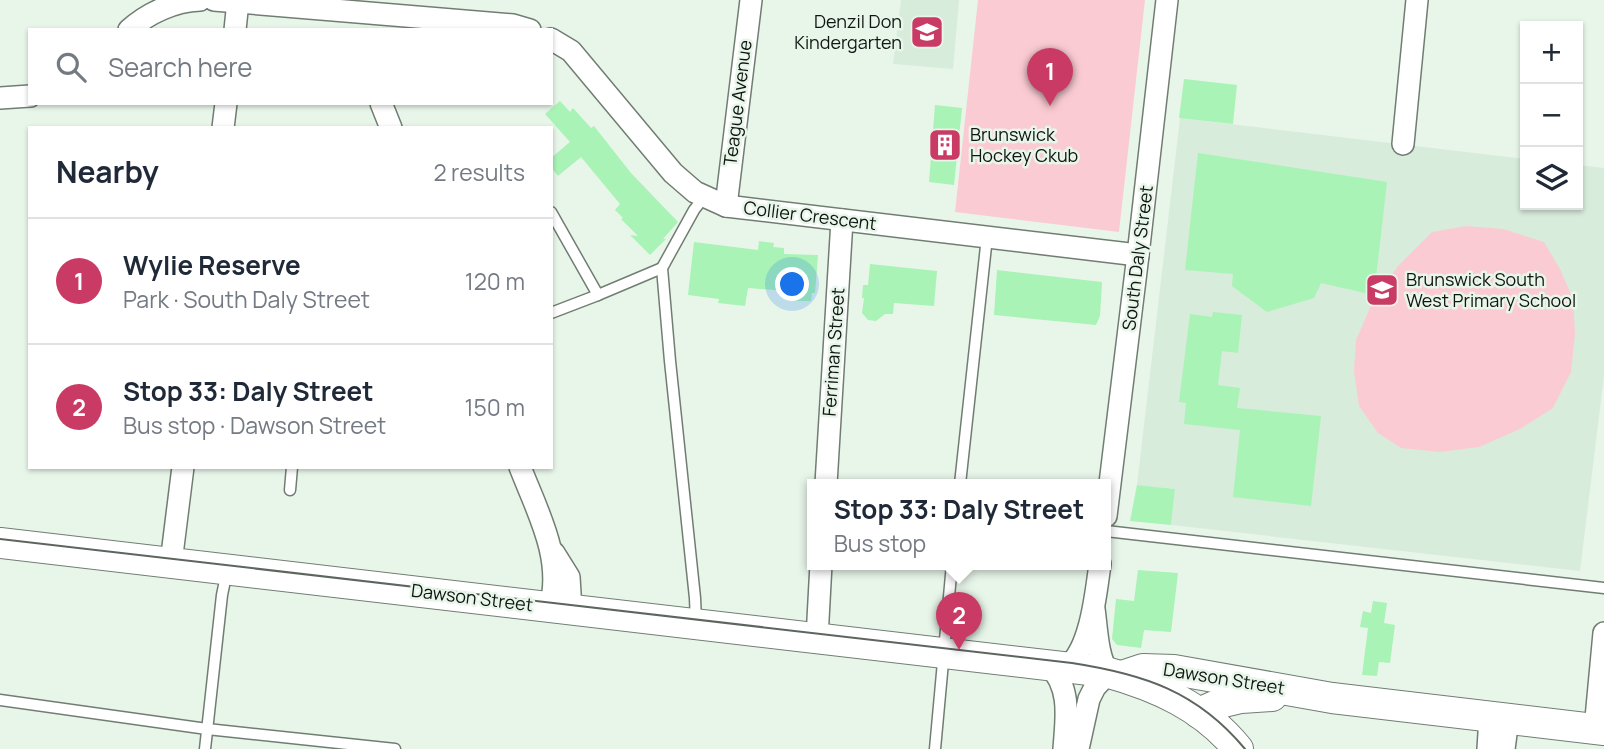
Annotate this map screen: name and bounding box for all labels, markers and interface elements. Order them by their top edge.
place label: Denzil Don Kindergarten [794,9,902,54]
school or university icon: Denzil Don Kindergarten [908,13,946,51]
map controls [1520,21,1583,210]
button: + [1520,21,1583,84]
search box [28,28,553,105]
street label: Teague Avenue [717,39,757,167]
icon: search [52,48,90,86]
pin: 1 [1027,48,1073,106]
text: Search here [108,49,253,85]
button: − [1520,84,1583,147]
place label: Brunswick Hockey Ckub [970,122,1078,167]
building icon: Brunswick Hockey Ckub [926,126,964,164]
button: layers [1520,147,1583,210]
text: Nearby [56,151,159,192]
text: 2 results [433,156,525,188]
street label: South Daly Street [1116,184,1158,332]
street label: Collier Crescent [742,195,878,235]
text: Wylie Reserve [123,247,301,283]
text: 1 [74,265,84,297]
text: 120 m [465,265,525,297]
your location [775,267,809,301]
place label: Brunswick South West Primary School [1406,267,1576,312]
school or university icon: Brunswick South West Primary School [1363,271,1401,309]
text: Park · South Daly Street [123,283,370,315]
street label: Ferriman Street [817,287,849,417]
text: Stop 33: Daly Street [123,373,374,409]
text: 2 [72,391,86,423]
text: 150 m [465,391,525,423]
text: Bus stop · Dawson Street [123,409,386,441]
popup [807,479,1111,570]
text: Stop 33: Daly Street [834,491,1084,527]
text: Bus stop [834,527,926,559]
street label: Dawson Street [410,578,534,616]
pin: 2 [936,592,982,650]
street label: Dawson Street [1162,657,1286,699]

